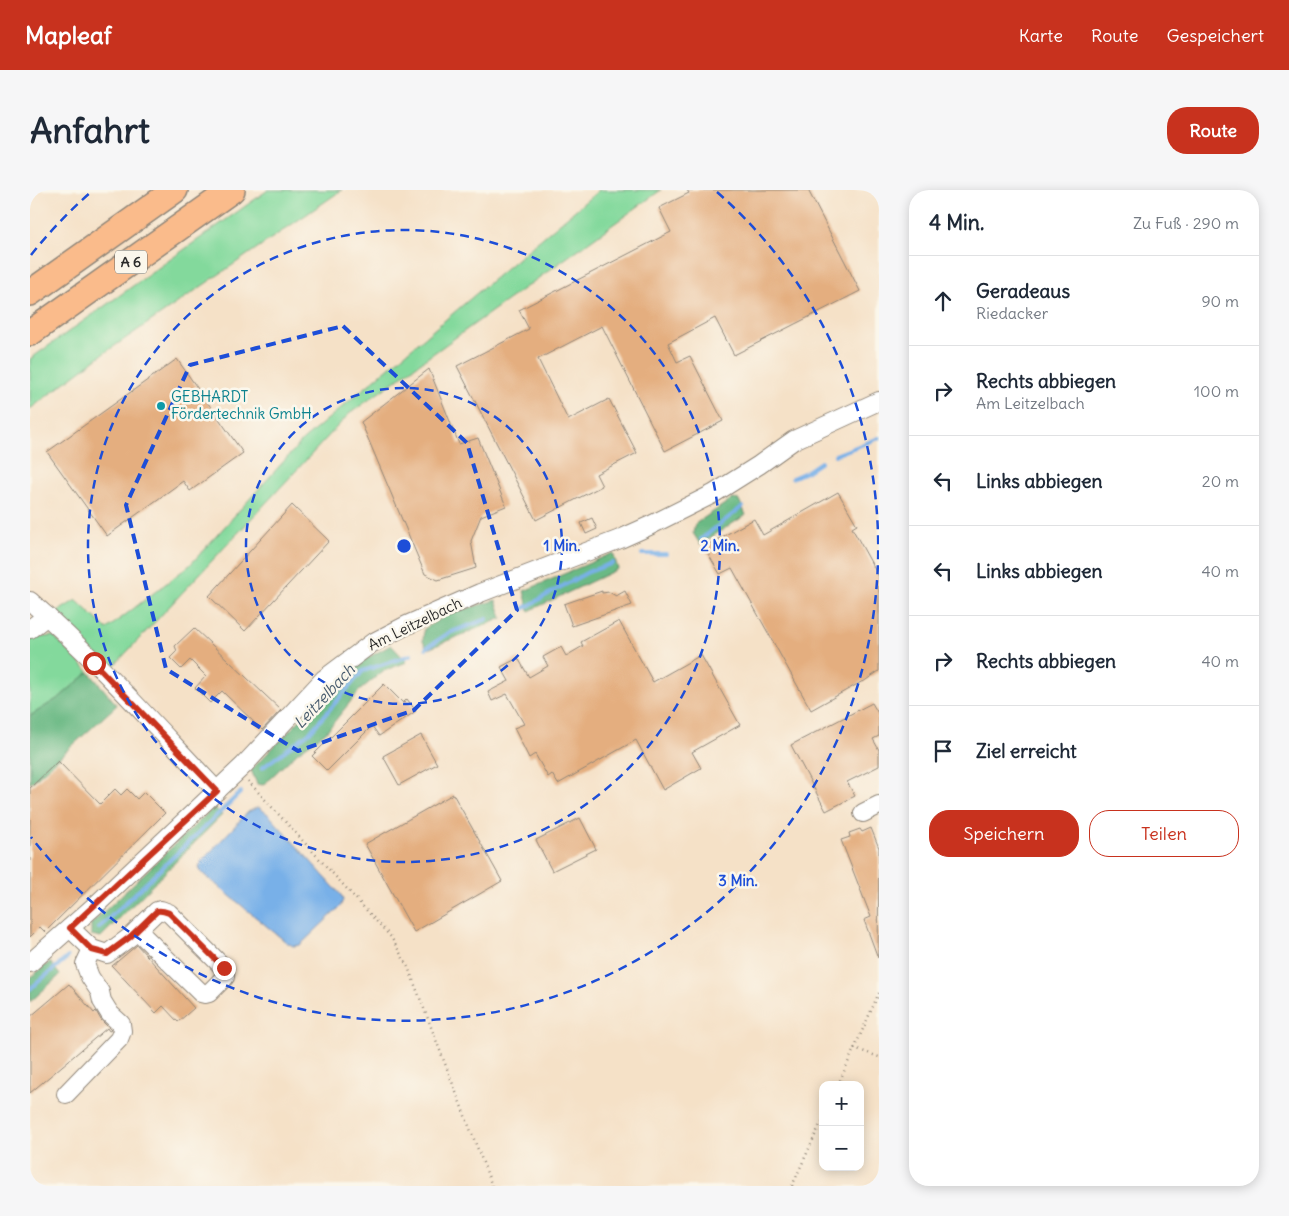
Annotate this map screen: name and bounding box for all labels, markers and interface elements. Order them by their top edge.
text: Mapleaf [25,20,112,50]
text: Karte [1019,24,1063,47]
text: Route [1091,24,1138,47]
text: Gespeichert [1166,24,1264,47]
button: Route [1167,107,1259,154]
text: Anfahrt [30,108,150,152]
text: 4 Min. [929,209,984,236]
text: Zu Fuß · 290 m [1133,213,1239,233]
road number: A 6 [115,251,147,274]
text: Geradeaus [976,279,1070,303]
icon: ahead [929,287,957,315]
text: 90 m [1201,291,1239,311]
text: Riedacker [976,303,1048,323]
text: Rechts abbiegen [976,369,1116,393]
icon: right [929,377,957,405]
text: 100 m [1194,381,1239,401]
place label: GEBHARDT Fördertechnik GmbH [171,387,312,423]
text: Am Leitzelbach [976,393,1085,413]
marker: GEBHARDT Fördertechnik GmbH [155,400,167,412]
icon: left [929,467,957,495]
text: Links abbiegen [976,469,1103,493]
text: 20 m [1202,471,1239,491]
text: 1 Min. [544,536,580,555]
text: 2 Min. [700,536,740,555]
centre of rings [395,537,413,555]
icon: left [929,557,957,585]
text: Links abbiegen [976,559,1103,583]
text: 40 m [1201,561,1239,581]
street label: Am Leitzelbach [365,593,465,654]
icon: right [929,647,957,675]
text: Rechts abbiegen [976,649,1116,673]
text: 40 m [1201,651,1239,671]
route start [83,652,106,675]
water label: Leitzelbach [289,659,359,732]
icon: arrive [929,737,957,765]
text: Ziel erreicht [976,739,1077,763]
button: Speichern [929,810,1079,857]
button: Teilen [1089,810,1239,857]
text: 3 Min. [718,871,758,890]
route end [213,957,236,980]
map controls [819,1081,864,1171]
button: + [819,1081,864,1126]
button: − [819,1126,864,1171]

